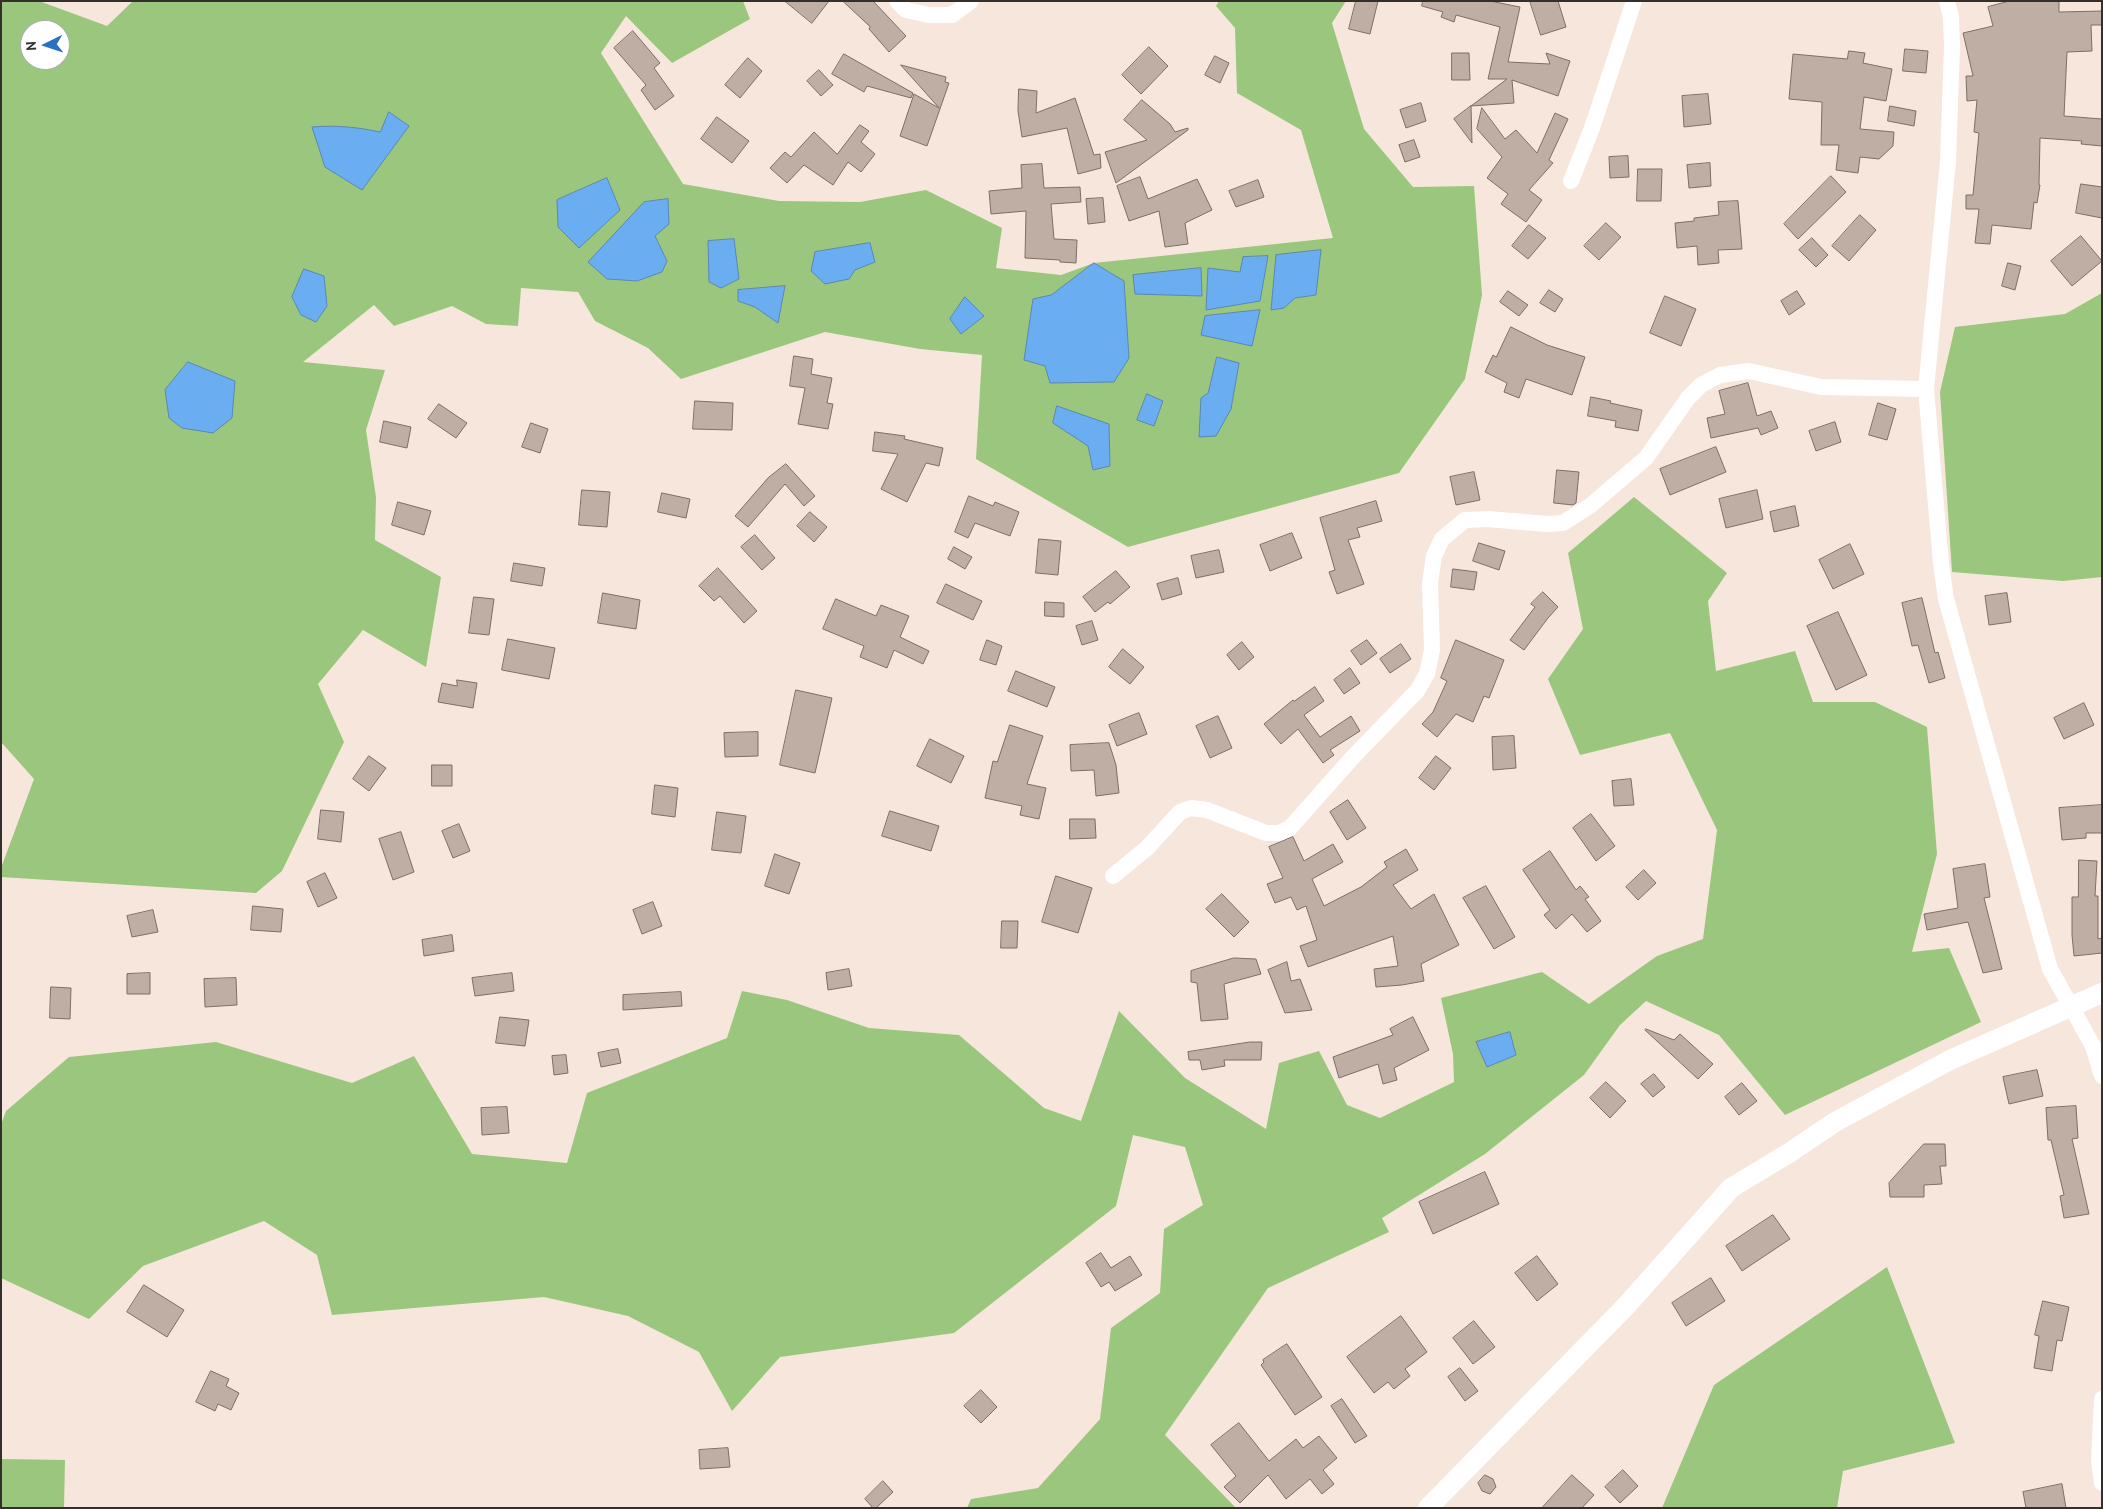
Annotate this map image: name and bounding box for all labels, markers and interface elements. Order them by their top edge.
north arrow [20,20,70,70]
text: N [22,41,40,51]

